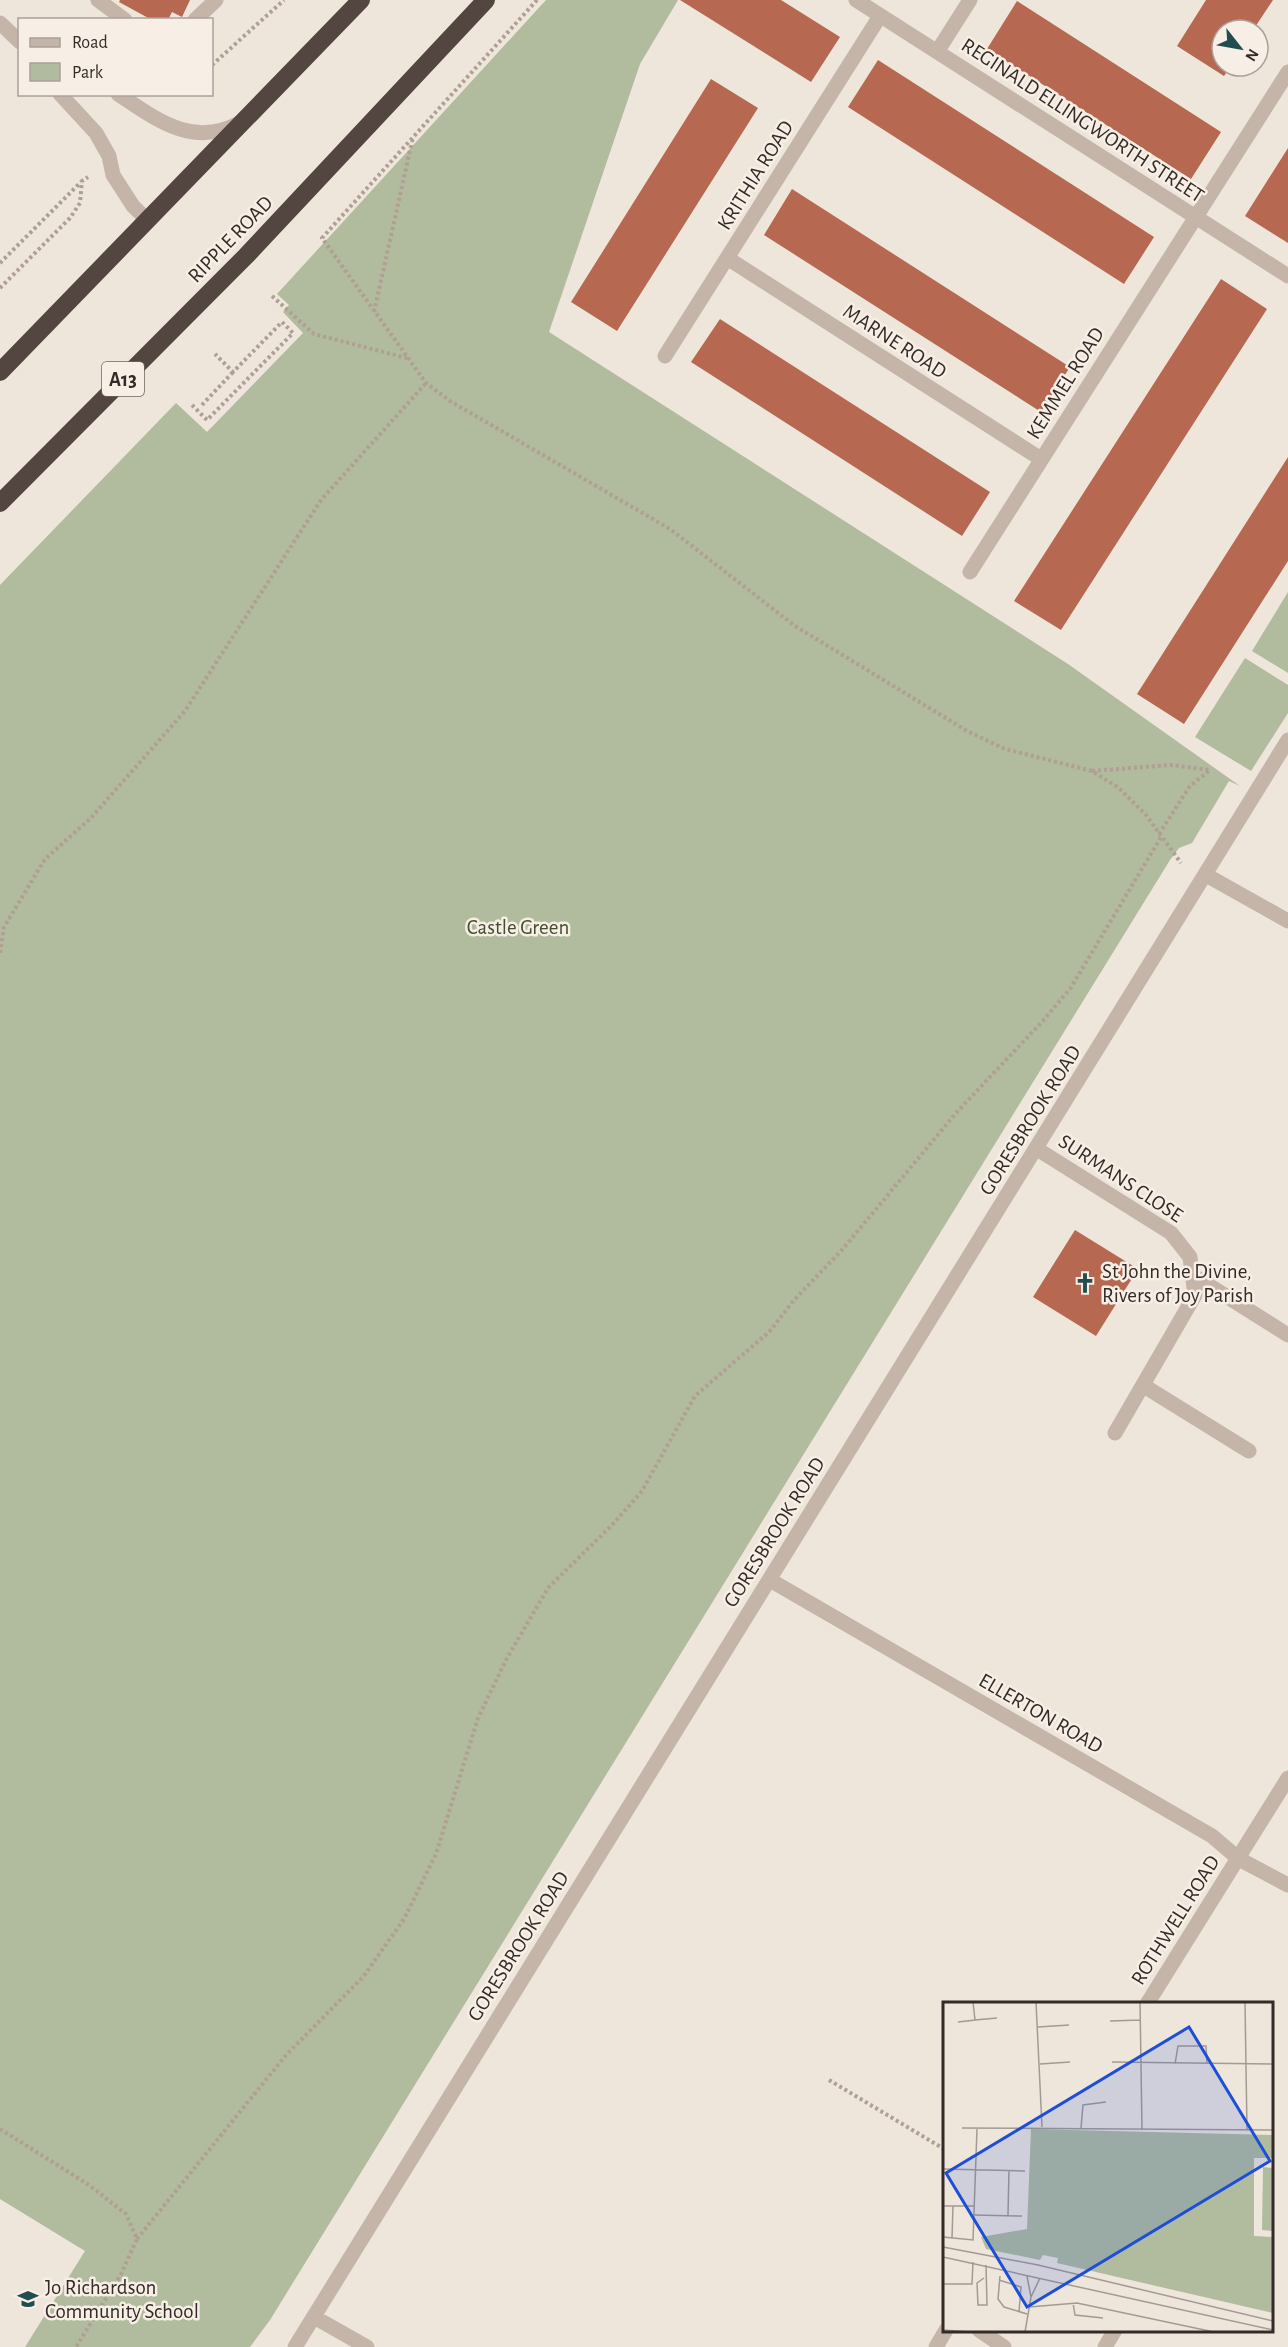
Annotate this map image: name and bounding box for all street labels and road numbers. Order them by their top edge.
street label: REGINALD ELLINGWORTH STREET [958,34,1208,207]
street label: KRITHIA ROAD [714,117,797,234]
street label: RIPPLE ROAD [184,192,277,287]
street label: MARNE ROAD [839,300,950,382]
street label: KEMMEL ROAD [1023,324,1108,443]
road number: A13 [102,362,144,396]
street label: GORESBROOK ROAD [976,1042,1085,1199]
street label: SURMANS CLOSE [1055,1131,1187,1226]
street label: GORESBROOK ROAD [720,1454,829,1611]
street label: ELLERTON ROAD [975,1669,1106,1757]
street label: ROTHWELL ROAD [1127,1852,1224,1989]
street label: GORESBROOK ROAD [464,1868,573,2025]

